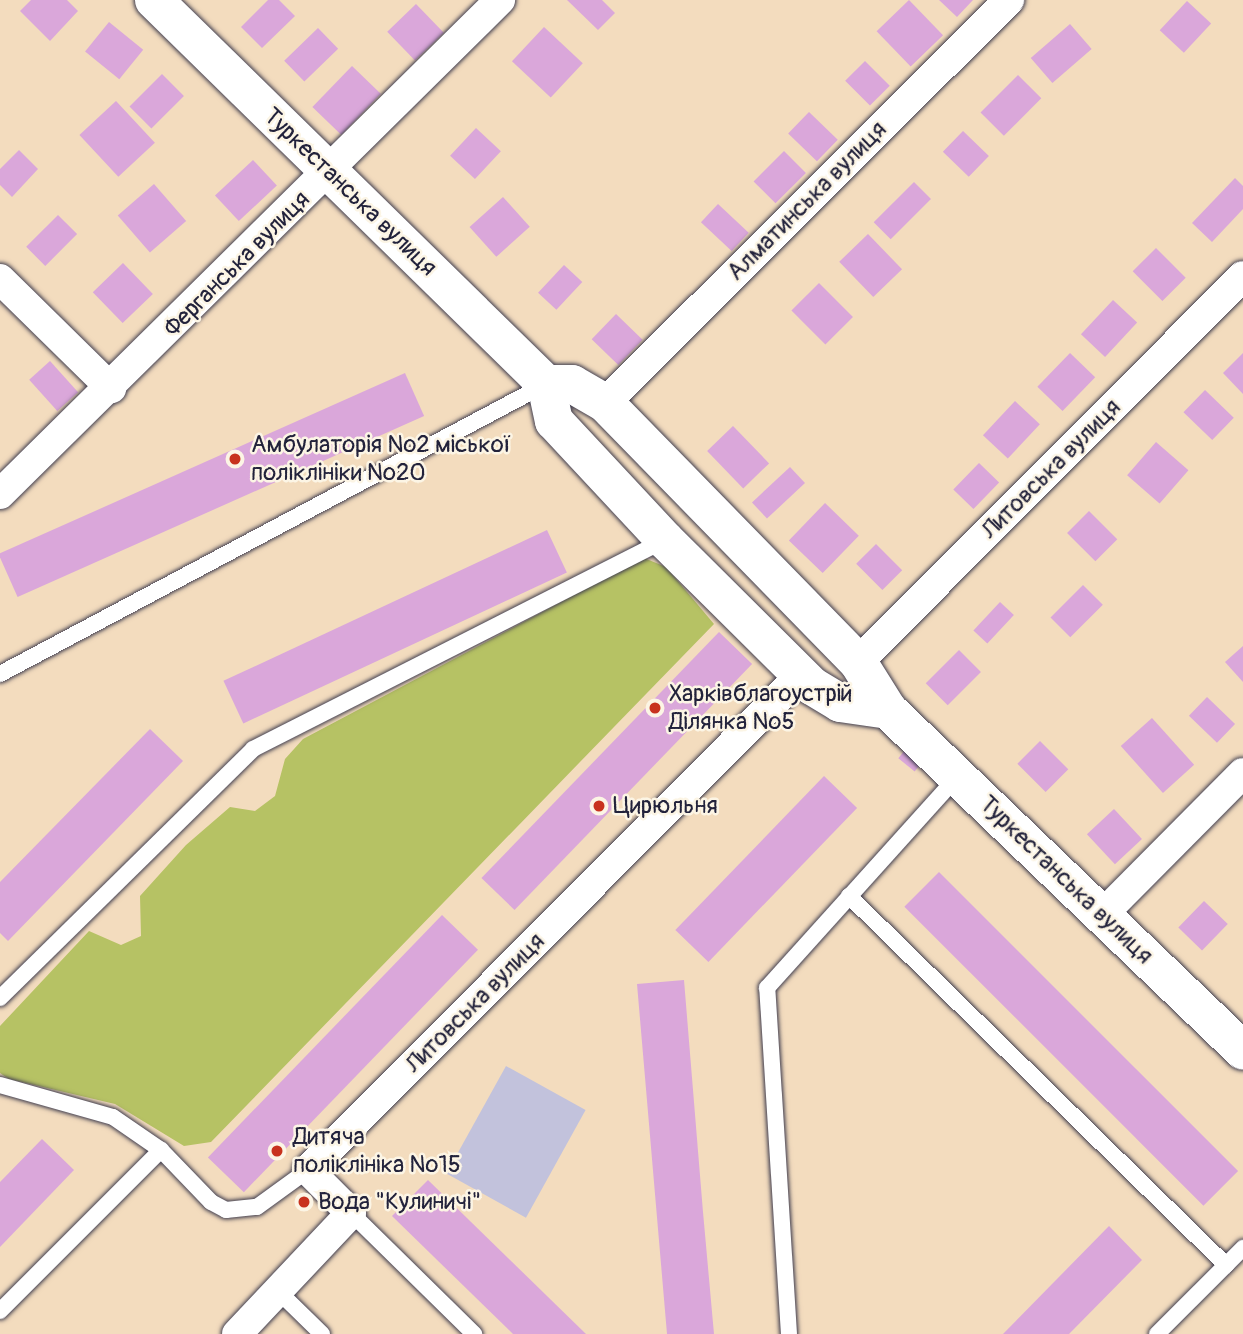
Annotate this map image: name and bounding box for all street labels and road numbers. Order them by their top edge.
street label: Туркестанська вулиця [257,102,443,282]
street label: Алматинська вулиця [721,115,893,287]
street label: Ферганська вулиця [158,185,316,343]
street label: Литовська вулиця [975,393,1127,545]
street label: Туркестанська вулиця [973,790,1159,970]
street label: Литовська вулиця [399,927,551,1079]

